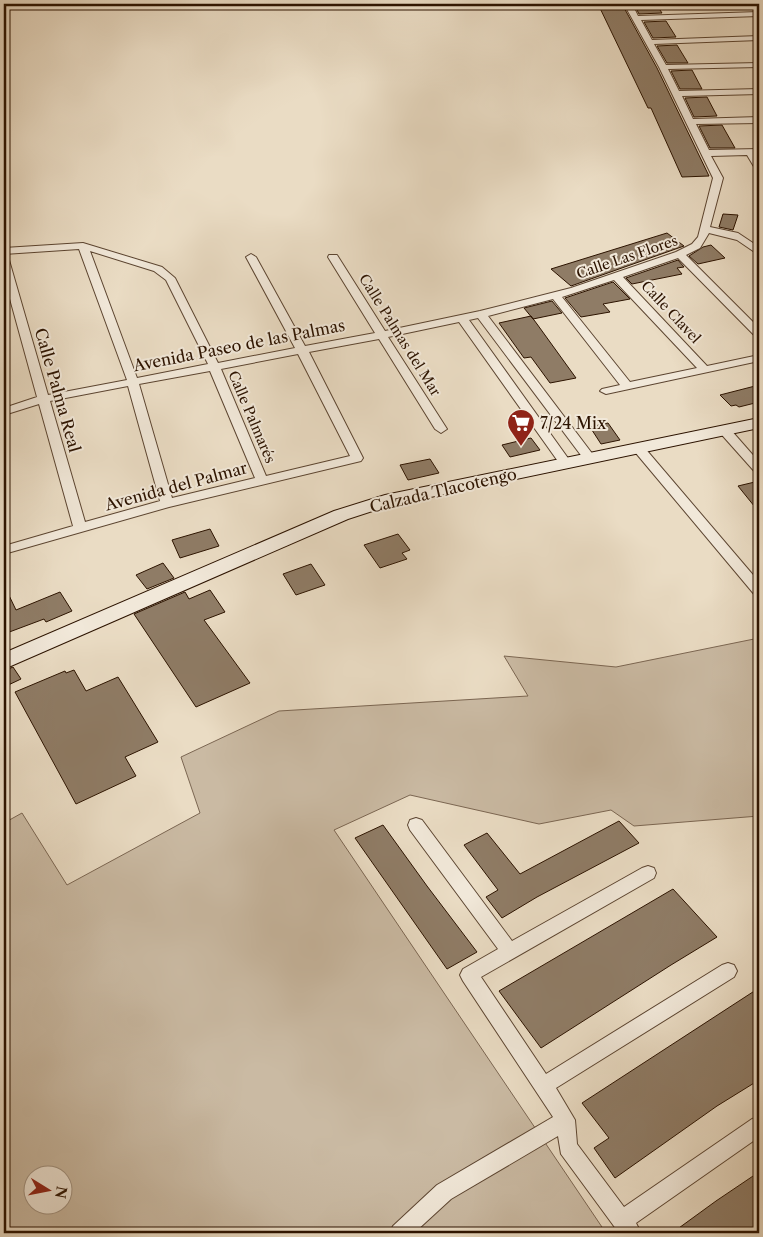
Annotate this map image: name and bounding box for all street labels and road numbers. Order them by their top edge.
street label: Calle Las Flores [574,231,680,283]
street label: Calle Palmas del Mar [355,271,445,399]
street label: Calle Clavel [637,277,705,347]
street label: Avenida Paseo de las Palmas [130,315,347,376]
street label: Calle Palma Real [31,326,85,455]
street label: Calle Palmarés [224,368,280,466]
street label: Avenida del Palmar [102,457,250,515]
street label: Calzada Tlacotengo [368,463,519,517]

